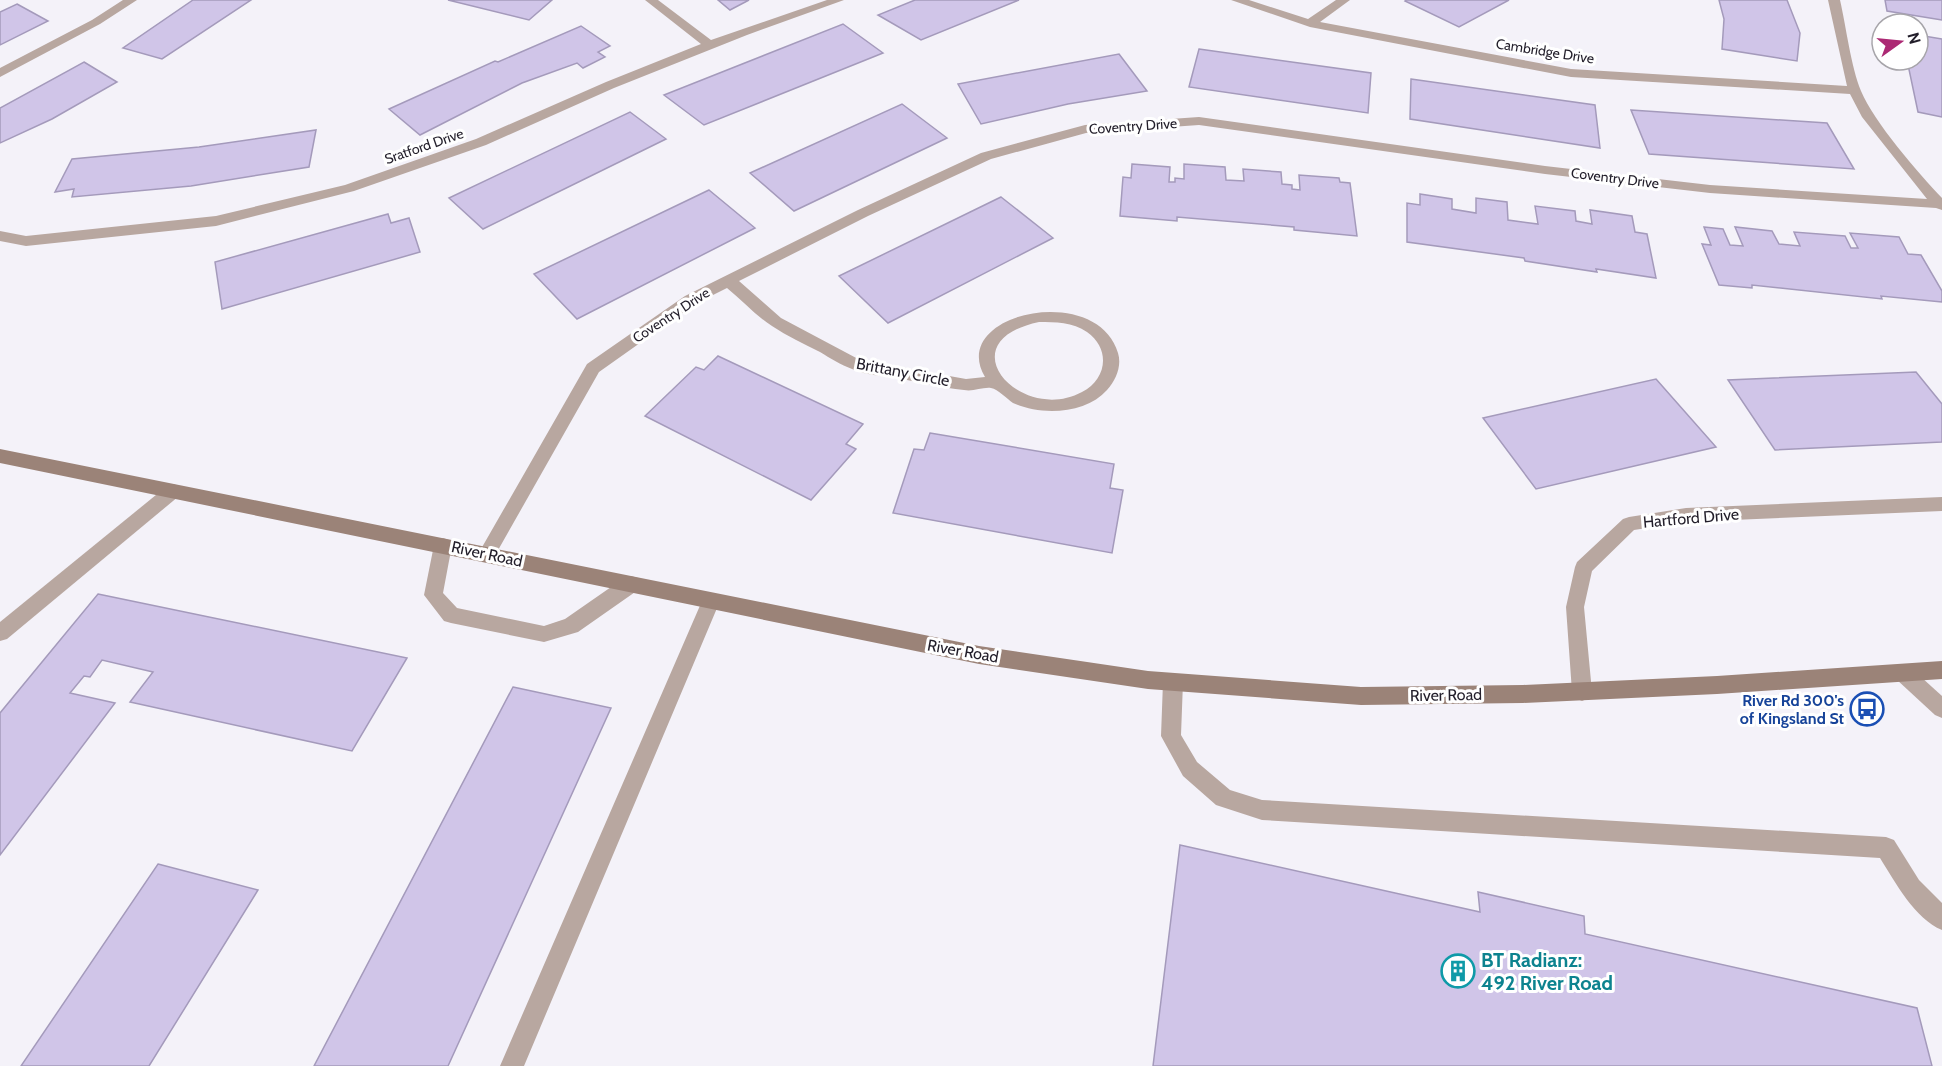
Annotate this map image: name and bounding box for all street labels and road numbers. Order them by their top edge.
street label: Cambridge Drive [1495,34,1595,68]
street label: Coventry Drive [1088,114,1178,138]
street label: Sratford Drive [382,124,466,168]
street label: Coventry Drive [1570,164,1660,192]
street label: Coventry Drive [629,283,713,347]
street label: Brittany Circle [855,354,951,390]
street label: Hartford Drive [1642,504,1740,532]
street label: River Road [450,537,524,571]
street label: River Road [926,635,1000,667]
street label: River Road [1410,685,1482,705]

